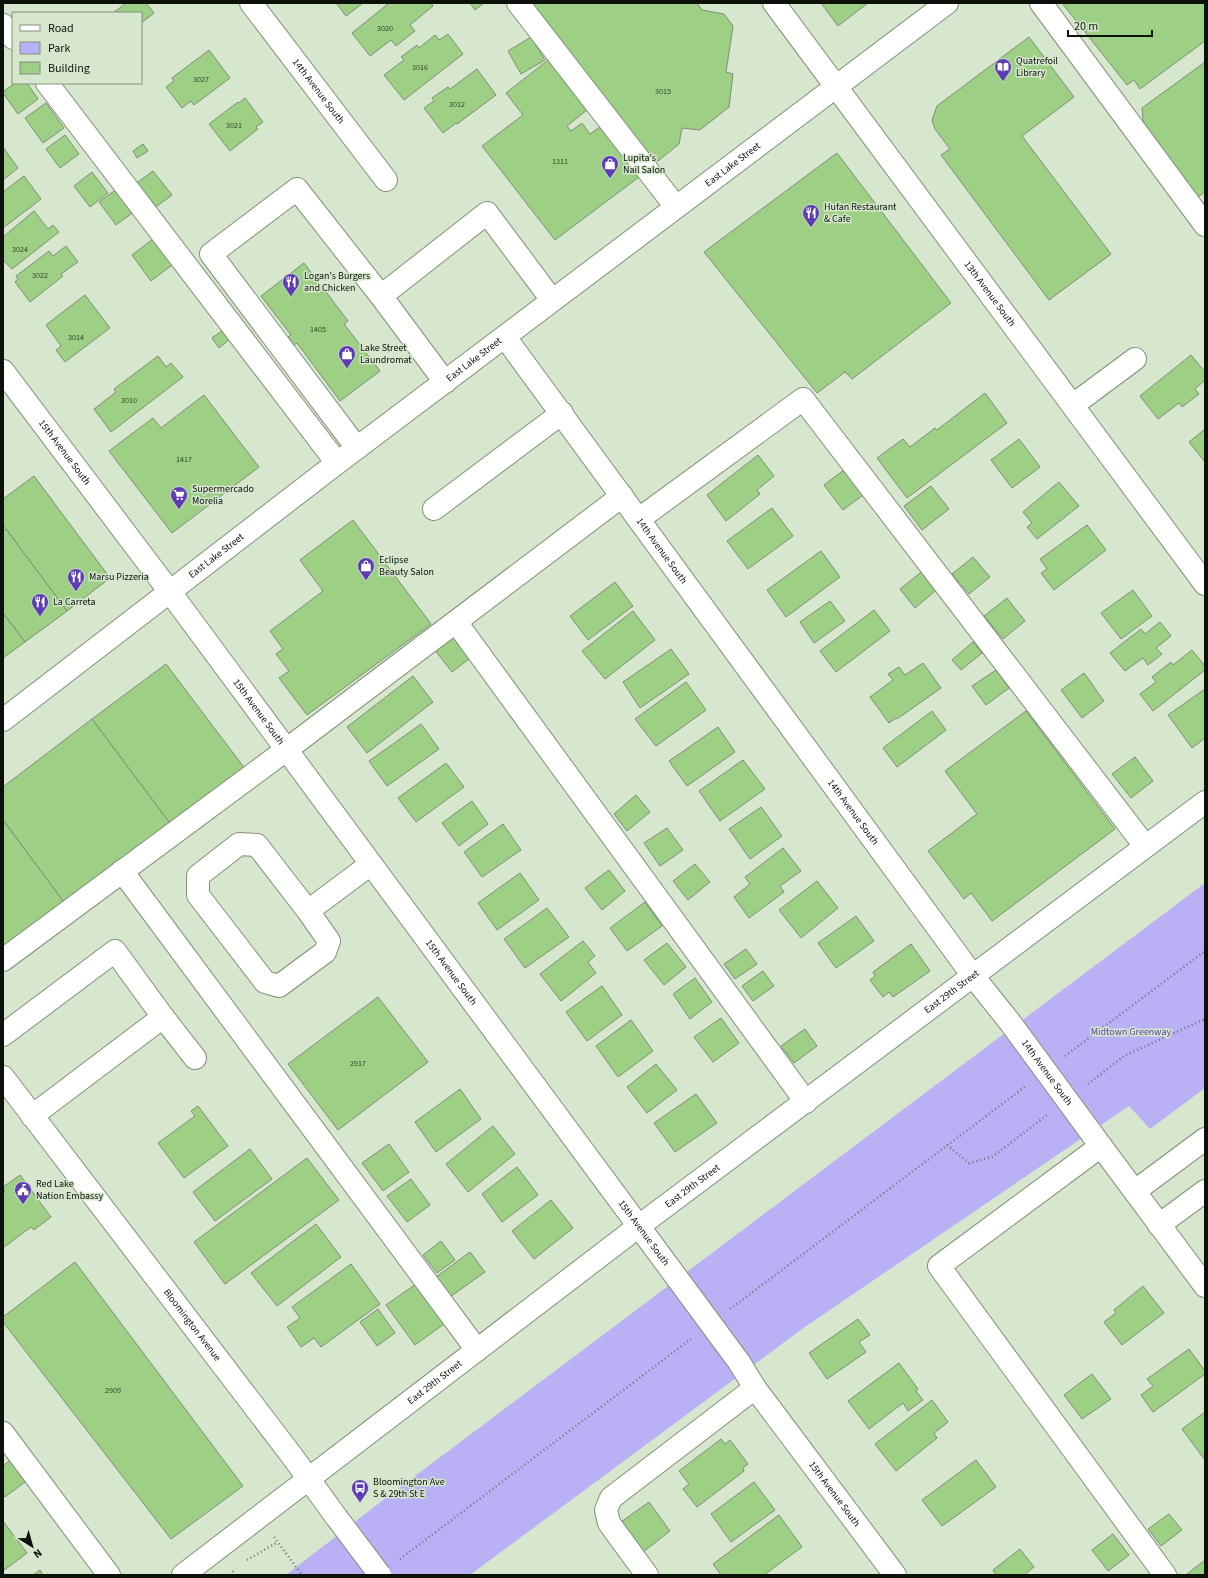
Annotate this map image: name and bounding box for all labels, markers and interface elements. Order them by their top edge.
legend [12,12,142,84]
scale bar [1068,12,1152,38]
text: 20 m [1074,18,1098,35]
text: Road [48,20,74,37]
house number: 3020 [377,23,393,34]
text: Park [48,40,70,57]
place label: Quatrefoil Library [1016,54,1058,80]
street label: 14th Avenue South [289,56,348,127]
library icon: Quatrefoil Library [993,57,1013,82]
text: Building [48,60,90,77]
house number: 3016 [412,62,428,73]
house number: 3027 [193,74,209,85]
house number: 3015 [655,86,671,97]
house number: 3012 [449,99,465,110]
house number: 3021 [226,120,242,131]
street label: East Lake Street [702,139,764,190]
place label: Lupita's Nail Salon [623,151,665,177]
shop icon: Lupita's Nail Salon [600,154,620,179]
house number: 1311 [552,156,568,167]
place label: Hufan Restaurant & Cafe [824,200,897,226]
restaurant icon: Hufan Restaurant & Cafe [801,203,821,228]
house number: 3024 [12,244,28,255]
street label: 13th Avenue South [961,258,1019,330]
place label: Logan's Burgers and Chicken [304,269,370,295]
house number: 3022 [32,270,48,281]
restaurant icon: Logan's Burgers and Chicken [281,272,301,297]
house number: 1405 [310,324,326,335]
house number: 3014 [68,332,84,343]
street label: East Lake Street [443,334,505,385]
place label: Lake Street Laundromat [360,341,412,367]
shop icon: Lake Street Laundromat [337,344,357,369]
house number: 3010 [121,395,137,406]
street label: 15th Avenue South [35,417,94,488]
house number: 1417 [176,454,192,465]
place label: Supermercado Morelia [192,482,254,508]
supermarket icon: Supermercado Morelia [169,485,189,510]
street label: 14th Avenue South [633,515,690,587]
street label: East Lake Street [186,530,247,582]
place label: Eclipse Beauty Salon [379,553,434,579]
shop icon: Eclipse Beauty Salon [356,556,376,581]
restaurant icon: Marsu Pizzeria [66,567,86,592]
place label: Marsu Pizzeria [89,570,149,584]
restaurant icon: La Carreta [30,592,50,617]
place label: La Carreta [53,595,96,609]
street label: 15th Avenue South [230,676,288,748]
street label: 14th Avenue South [824,776,882,848]
street label: 15th Avenue South [422,937,480,1008]
street label: East 29th Street [921,966,983,1017]
park label: Midtown Greenway [1091,1025,1171,1039]
street label: 14th Avenue South [1018,1037,1076,1108]
house number: 2917 [350,1058,366,1069]
street label: East 29th Street [662,1160,723,1211]
place label: Red Lake Nation Embassy [36,1177,103,1203]
public building icon: Red Lake Nation Embassy [13,1180,33,1205]
street label: 15th Avenue South [615,1197,673,1269]
street label: Bloomington Avenue [160,1286,224,1364]
street label: East 29th Street [404,1356,466,1408]
house number: 2909 [105,1385,121,1396]
street label: 15th Avenue South [805,1458,864,1530]
place label: Bloomington Ave S & 29th St E [373,1475,445,1501]
bus stop icon: Bloomington Ave S & 29th St E [350,1478,370,1503]
north arrow [12,1526,52,1566]
text: N [30,1545,45,1562]

